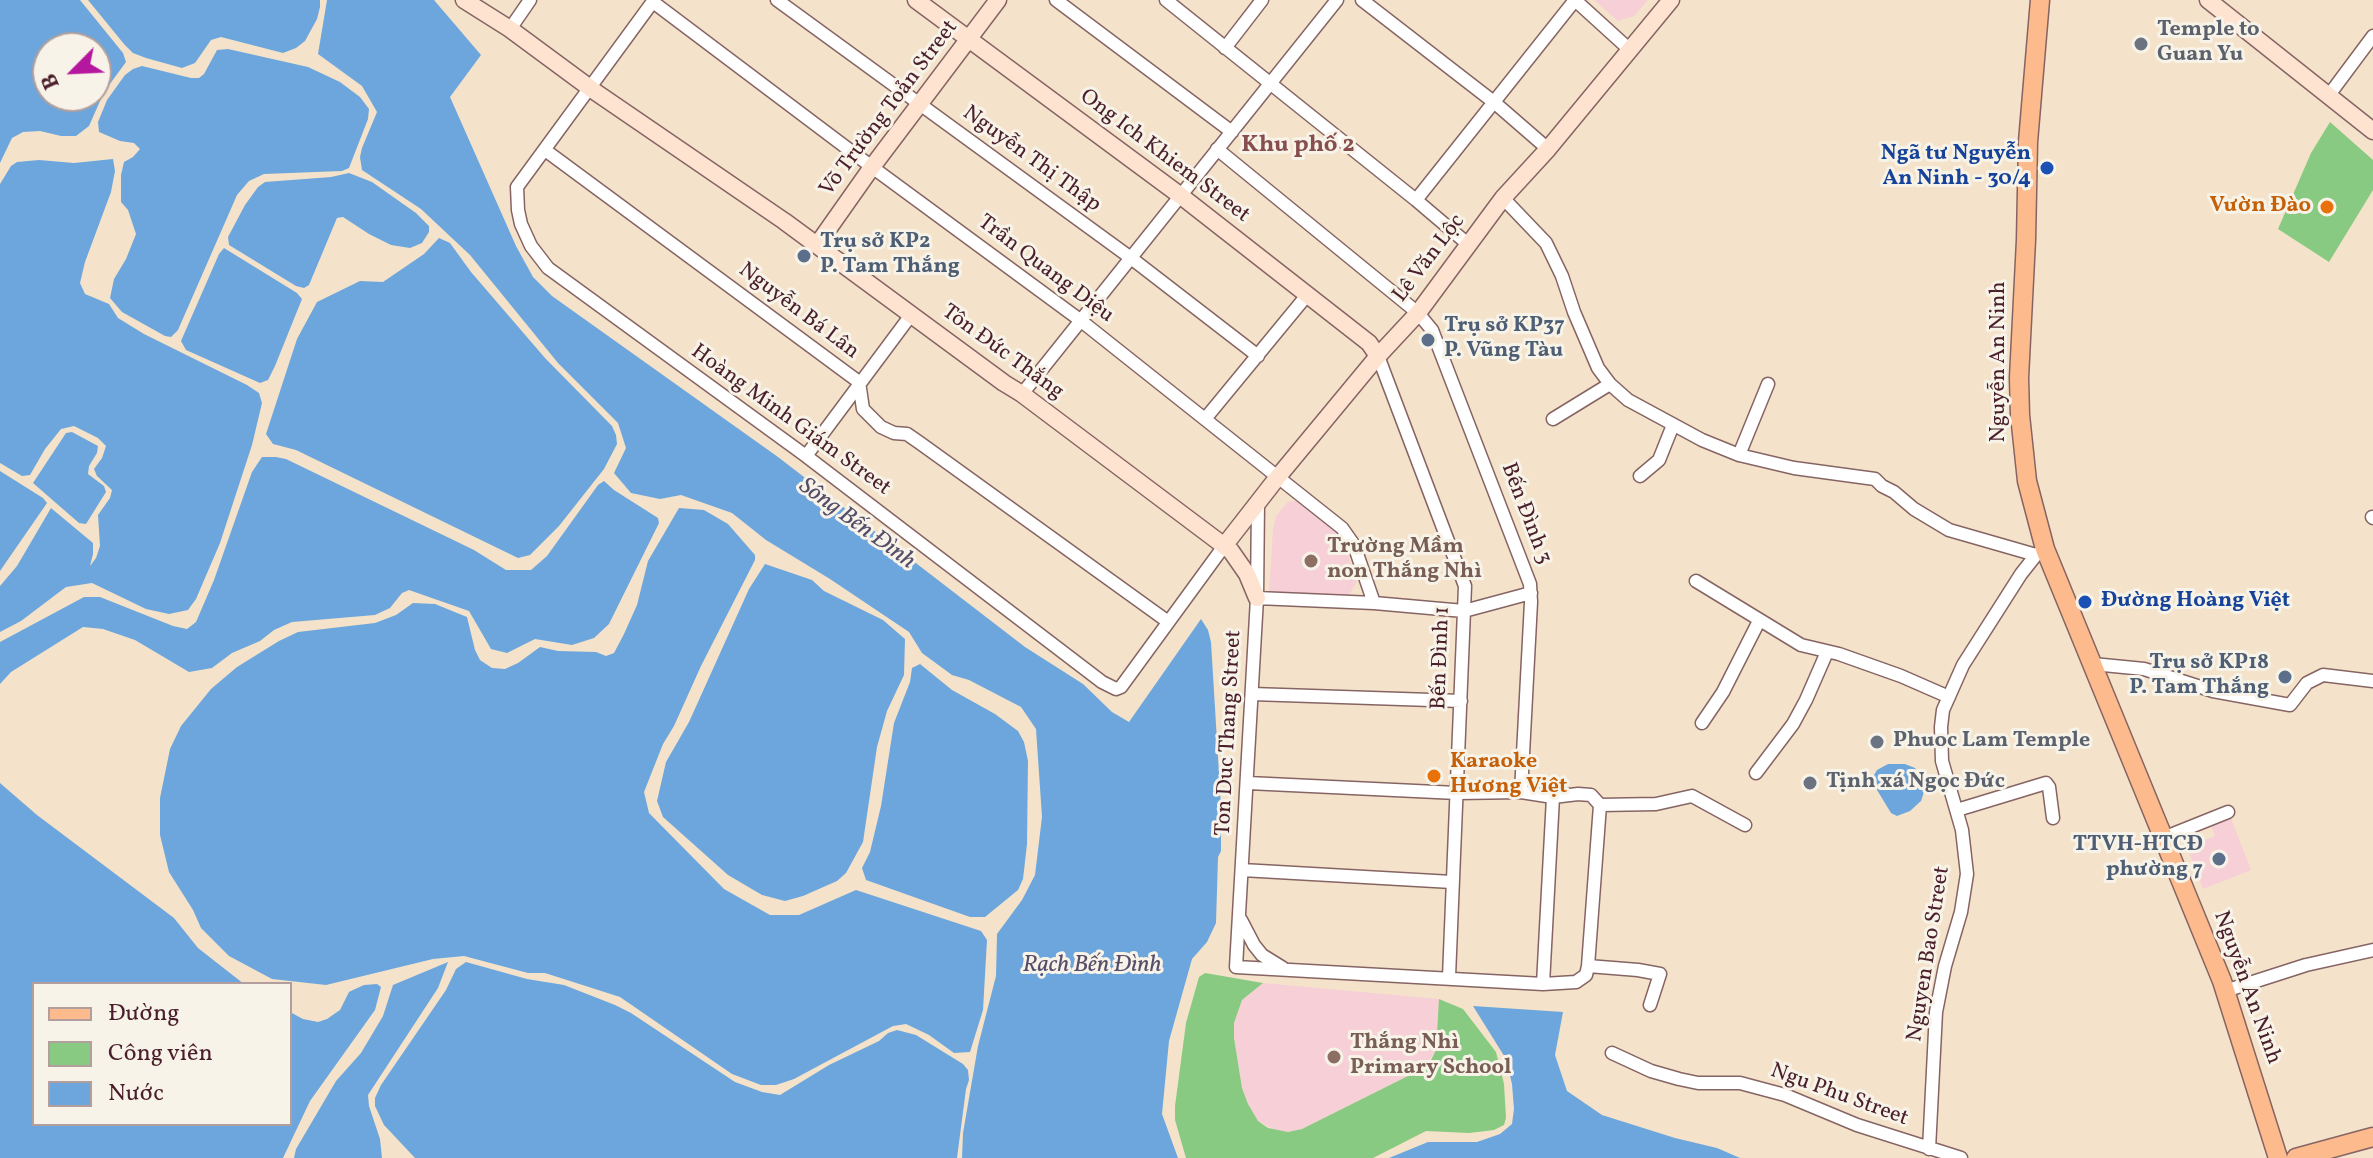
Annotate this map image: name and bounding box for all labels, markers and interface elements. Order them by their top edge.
street label: Võ Trường Toản Street [815,16,965,202]
place label: Temple to Guan Yu [2157,18,2260,70]
north arrow [32,32,112,112]
marker: Temple to Guan Yu [2132,35,2150,53]
text: B [34,68,69,94]
street label: Ong Ich Khiem Street [1074,84,1254,230]
street label: Nguyễn Thị Thập [957,101,1105,219]
district label: Khu phố 2 [1241,133,1355,161]
place label: Ngã tư Nguyễn An Ninh - 30/4 [1881,142,2031,194]
marker: Ngã tư Nguyễn An Ninh - 30/4 [2038,159,2056,177]
place label: Vườn Đào [2209,194,2311,220]
marker: Vườn Đào [2318,198,2336,216]
street label: Trần Quang Diệu [972,210,1118,330]
street label: Lê Văn Lộc [1388,210,1472,308]
place label: Trụ sở KP2 P. Tam Thắng [820,230,960,282]
marker: Trụ sở KP2 P. Tam Thắng [795,247,813,265]
street label: Nguyễn Bá Lân [732,258,864,366]
street label: Nguyễn An Ninh [1987,281,2013,443]
street label: Tôn Đức Thắng [936,300,1068,406]
place label: Trụ sở KP37 P. Vũng Tàu [1444,314,1565,366]
marker: Trụ sở KP37 P. Vũng Tàu [1419,331,1437,349]
street label: Hoàng Minh Giám Street [685,340,895,502]
street label: Bến Đình 3 [1494,460,1556,568]
water label: Sông Bến Đình [792,473,920,577]
place label: Trường Mầm non Thắng Nhì [1327,535,1482,586]
marker: Trường Mầm non Thắng Nhì [1302,552,1320,570]
place label: Đường Hoàng Việt [2101,589,2290,615]
marker: Đường Hoàng Việt [2076,593,2094,611]
street label: Bến Đình 1 [1427,606,1457,710]
street label: Ton Duc Thang Street [1211,629,1249,837]
place label: Trụ sở KP18 P. Tam Thắng [2129,651,2269,702]
marker: Trụ sở KP18 P. Tam Thắng [2276,668,2294,686]
place label: Phuoc Lam Temple [1893,729,2090,755]
marker: Phuoc Lam Temple [1868,733,1886,751]
place label: Karaoke Hương Việt [1450,750,1567,802]
marker: Karaoke Hương Việt [1425,767,1443,785]
place label: Tịnh xá Ngọc Đức [1826,770,2005,796]
marker: Tịnh xá Ngọc Đức [1801,774,1819,792]
place label: TTVH-HTCĐ phường 7 [2073,833,2203,884]
marker: TTVH-HTCĐ phường 7 [2210,850,2228,868]
street label: Nguyen Bao Street [1903,864,1957,1044]
street label: Nguyễn An Ninh [2206,908,2286,1068]
water label: Rạch Bến Đình [1023,953,1161,981]
legend [32,982,292,1126]
text: Đường [108,997,180,1031]
place label: Thắng Nhì Primary School [1350,1031,1512,1082]
text: Công viên [108,1037,213,1071]
marker: Thắng Nhì Primary School [1325,1048,1343,1066]
street label: Ngu Phu Street [1766,1059,1912,1133]
text: Nước [108,1077,164,1111]

